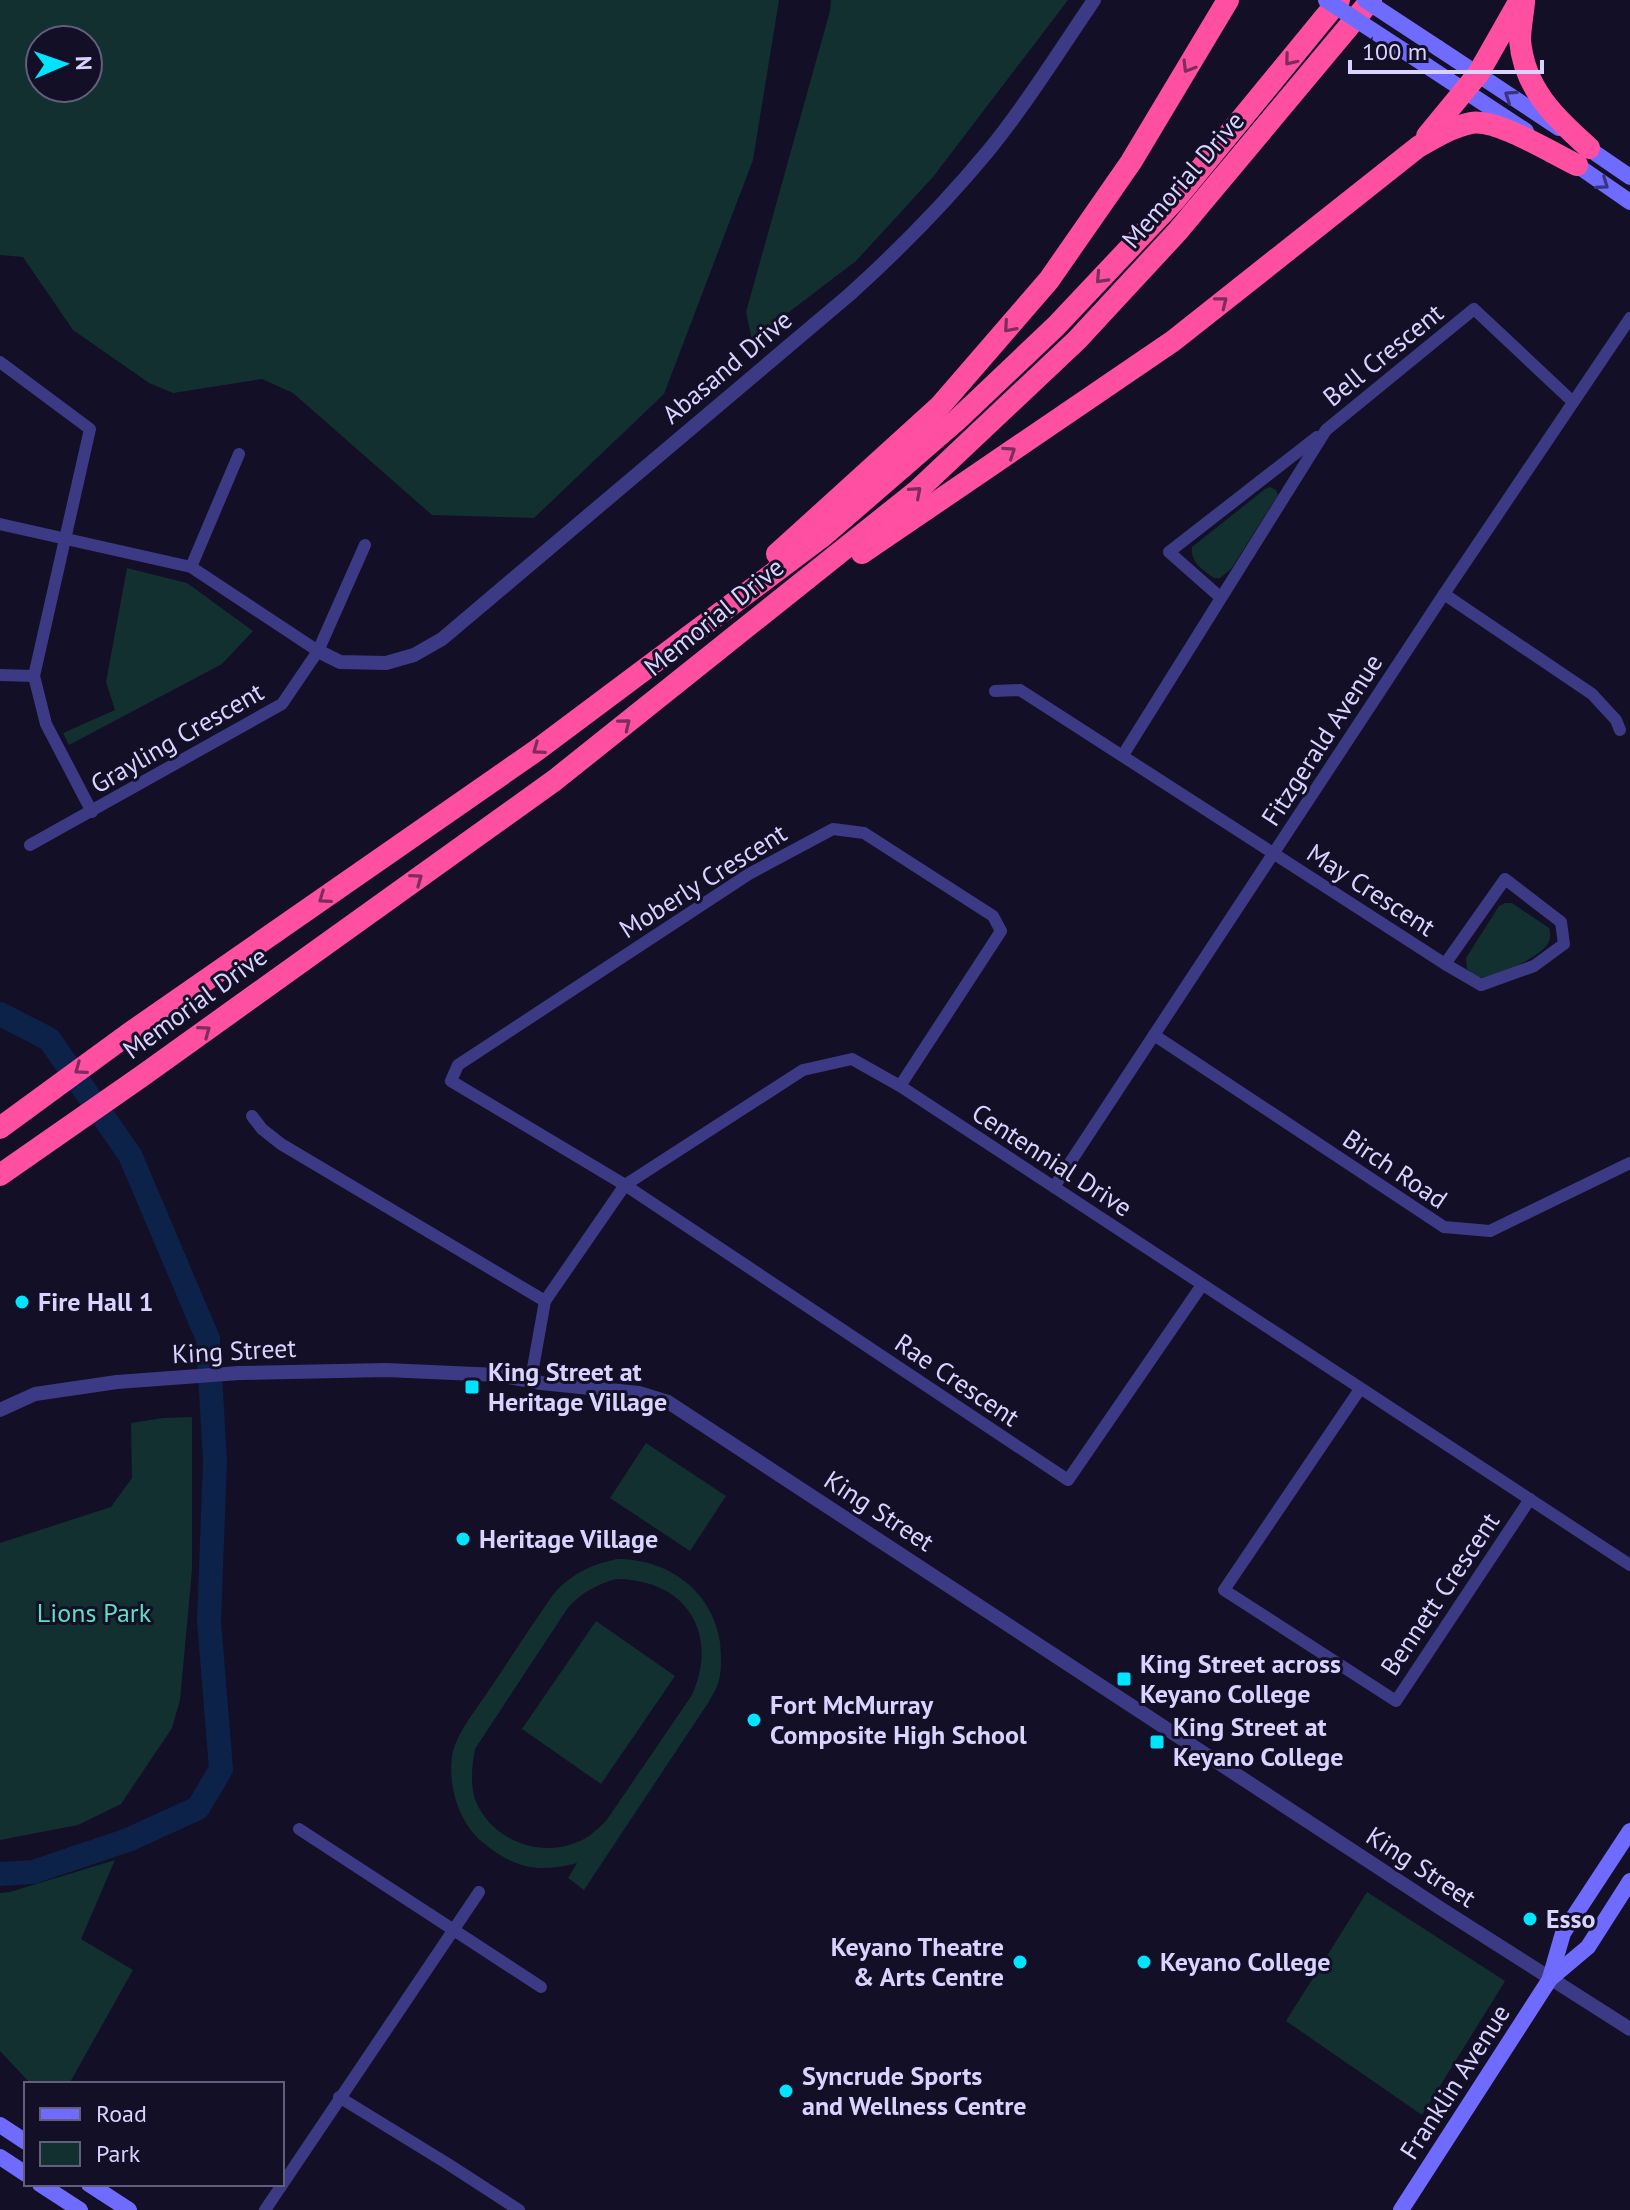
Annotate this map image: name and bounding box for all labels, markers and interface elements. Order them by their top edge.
north arrow [24,24,104,104]
scale bar [1350,24,1542,74]
text: 100 m [1362,36,1427,67]
one-way arrow [1285,51,1300,65]
text: N [70,56,98,71]
one-way arrow [1182,58,1198,73]
one-way arrow [1505,91,1519,106]
street label: Memorial Drive [1114,105,1251,255]
one-way arrow [1595,174,1609,189]
one-way arrow [1096,269,1111,283]
street label: Bell Crescent [1316,296,1450,413]
one-way arrow [1213,297,1227,312]
street label: Abasand Drive [655,303,798,430]
one-way arrow [1004,317,1019,332]
one-way arrow [1001,447,1015,462]
one-way arrow [906,487,921,502]
street label: Memorial Drive [637,550,790,683]
street label: Fitzgerald Avenue [1254,648,1389,832]
street label: Grayling Crescent [84,675,269,800]
one-way arrow [616,719,630,734]
one-way arrow [532,739,546,754]
street label: Moberly Crescent [613,816,793,945]
street label: May Crescent [1301,836,1442,943]
one-way arrow [408,874,422,889]
one-way arrow [319,888,333,903]
street label: Memorial Drive [116,939,273,1066]
one-way arrow [197,1026,211,1040]
one-way arrow [74,1059,89,1074]
street label: Centennial Drive [966,1096,1139,1224]
street label: Birch Road [1337,1122,1454,1216]
place label: Fire Hall 1 [38,1285,154,1318]
marker: Fire Hall 1 [13,1293,31,1311]
street label: Rae Crescent [889,1326,1026,1433]
street label: King Street [171,1331,297,1370]
place label: King Street at Heritage Village [488,1355,667,1418]
marker: King Street at Heritage Village [463,1378,481,1396]
street label: King Street [818,1463,941,1558]
street label: Bennett Crescent [1373,1506,1506,1681]
place label: Heritage Village [479,1522,658,1555]
marker: Heritage Village [454,1530,472,1548]
park label: Lions Park [37,1596,152,1629]
place label: King Street across Keyano College [1140,1647,1341,1710]
marker: King Street across Keyano College [1115,1670,1133,1688]
place label: Fort McMurray Composite High School [770,1688,1027,1751]
place label: King Street at Keyano College [1173,1710,1343,1773]
marker: Fort McMurray Composite High School [745,1711,763,1729]
marker: King Street at Keyano College [1148,1733,1166,1751]
street label: King Street [1360,1819,1483,1914]
place label: Esso [1546,1902,1596,1935]
marker: Esso [1521,1910,1539,1928]
place label: Keyano Theatre & Arts Centre [831,1930,1004,1993]
place label: Keyano College [1160,1945,1330,1978]
marker: Keyano Theatre & Arts Centre [1011,1953,1029,1971]
marker: Keyano College [1135,1953,1153,1971]
street label: Franklin Avenue [1392,1998,1517,2165]
place label: Syncrude Sports and Wellness Centre [802,2059,1026,2122]
legend [24,2082,284,2186]
marker: Syncrude Sports and Wellness Centre [777,2082,795,2100]
text: Road [96,2098,147,2129]
text: Park [96,2138,141,2169]

